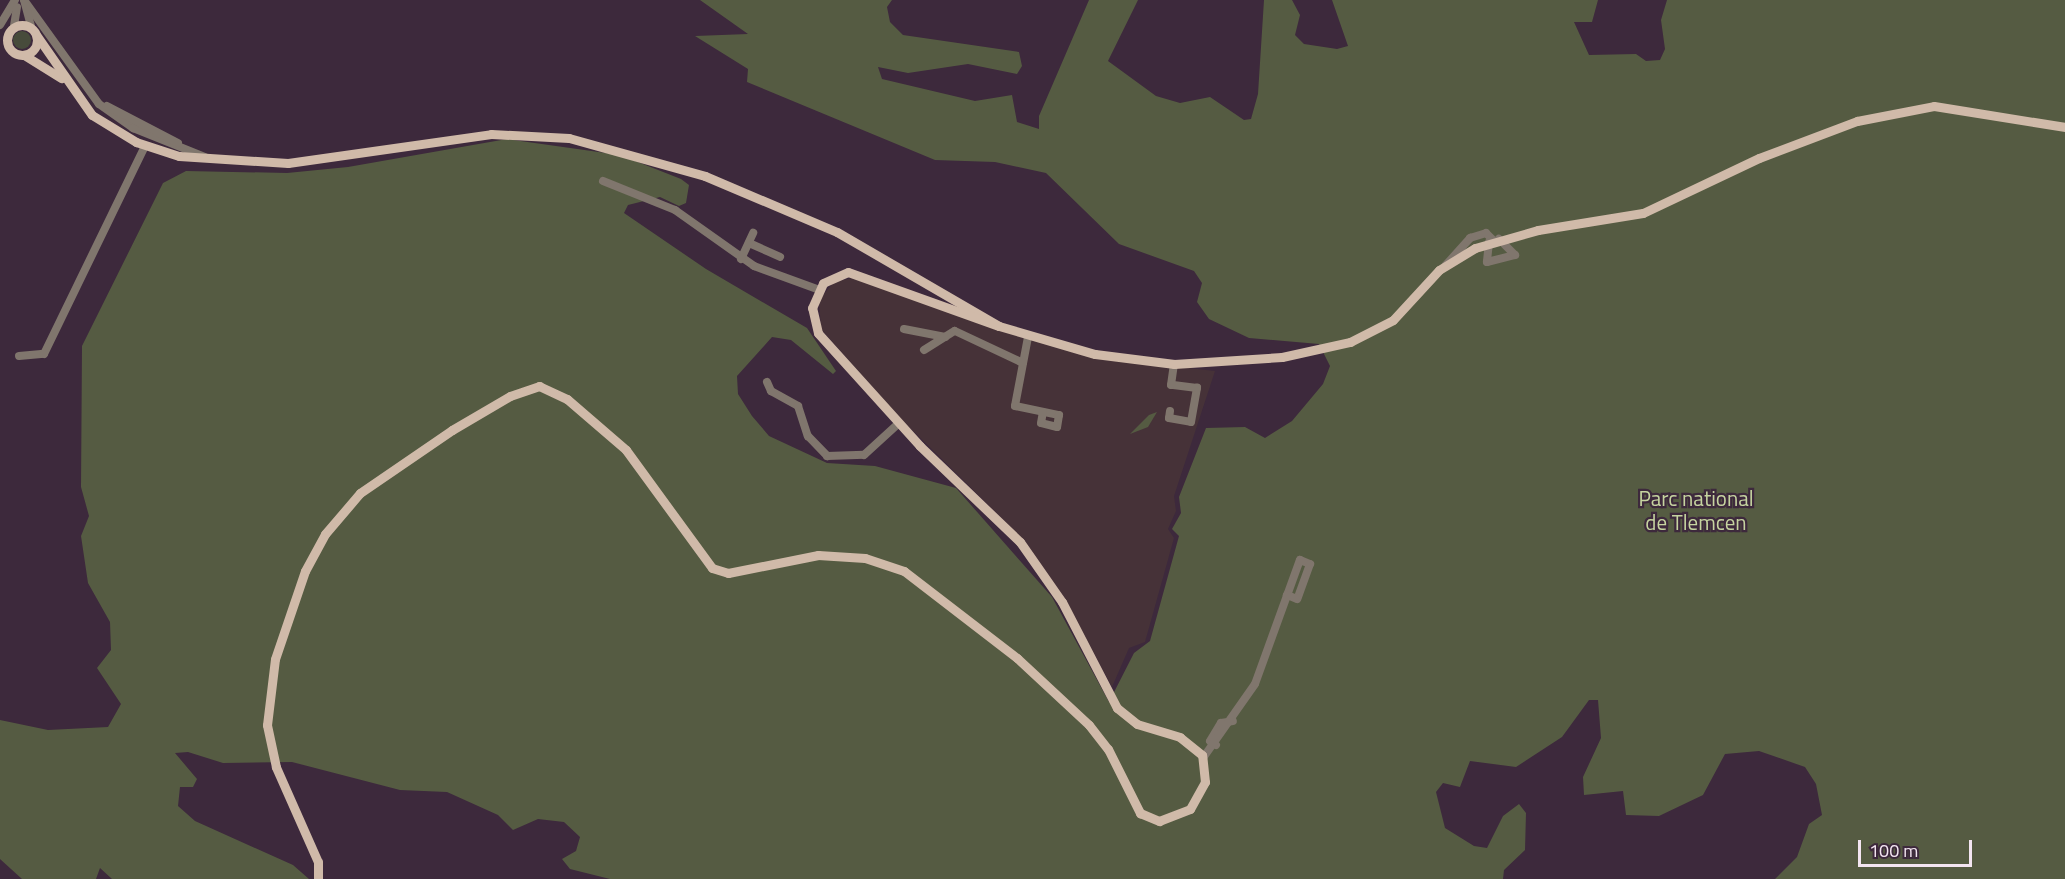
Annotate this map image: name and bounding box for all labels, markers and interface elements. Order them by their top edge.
park label: Parc national de Tlemcen [1638,485,1754,535]
scale bar [1861,828,1975,866]
text: 100 m [1869,837,1918,864]

